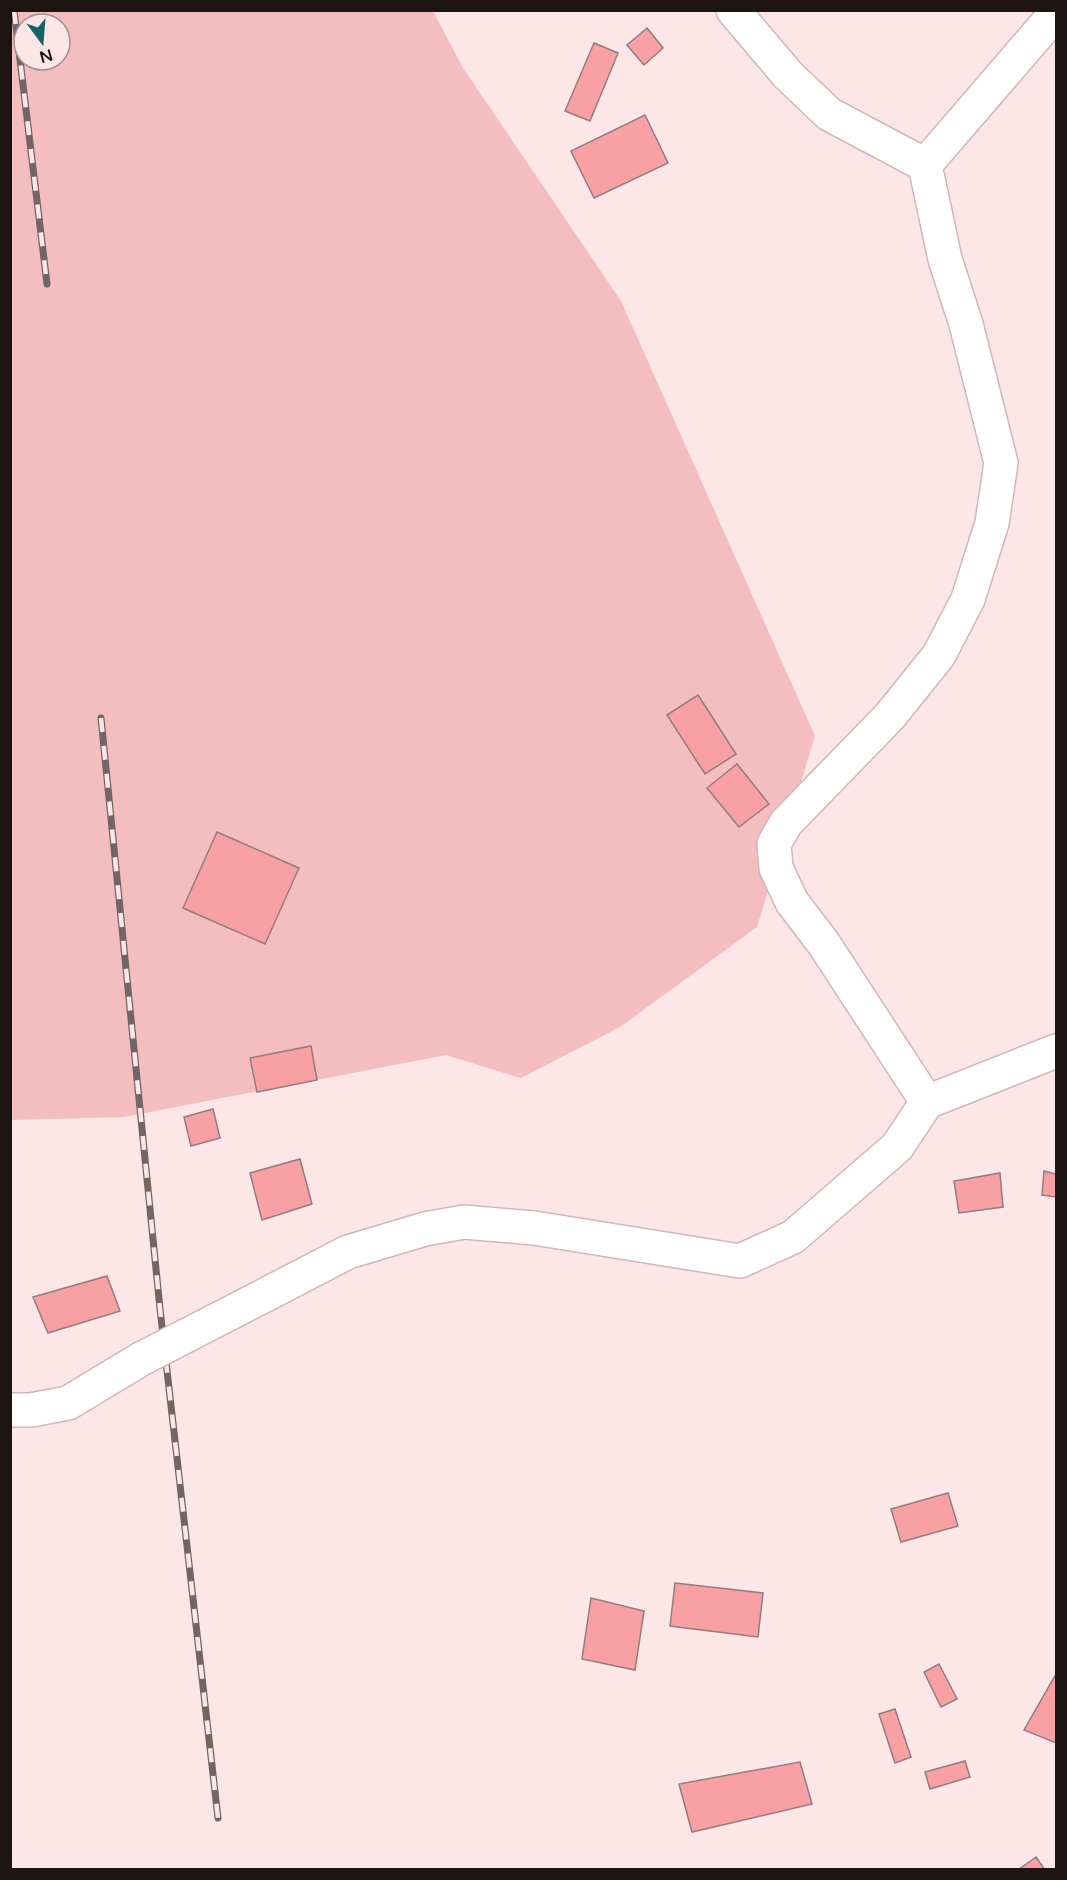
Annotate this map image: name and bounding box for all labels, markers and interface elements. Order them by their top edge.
north arrow [12,12,72,72]
text: N [37,44,55,67]

